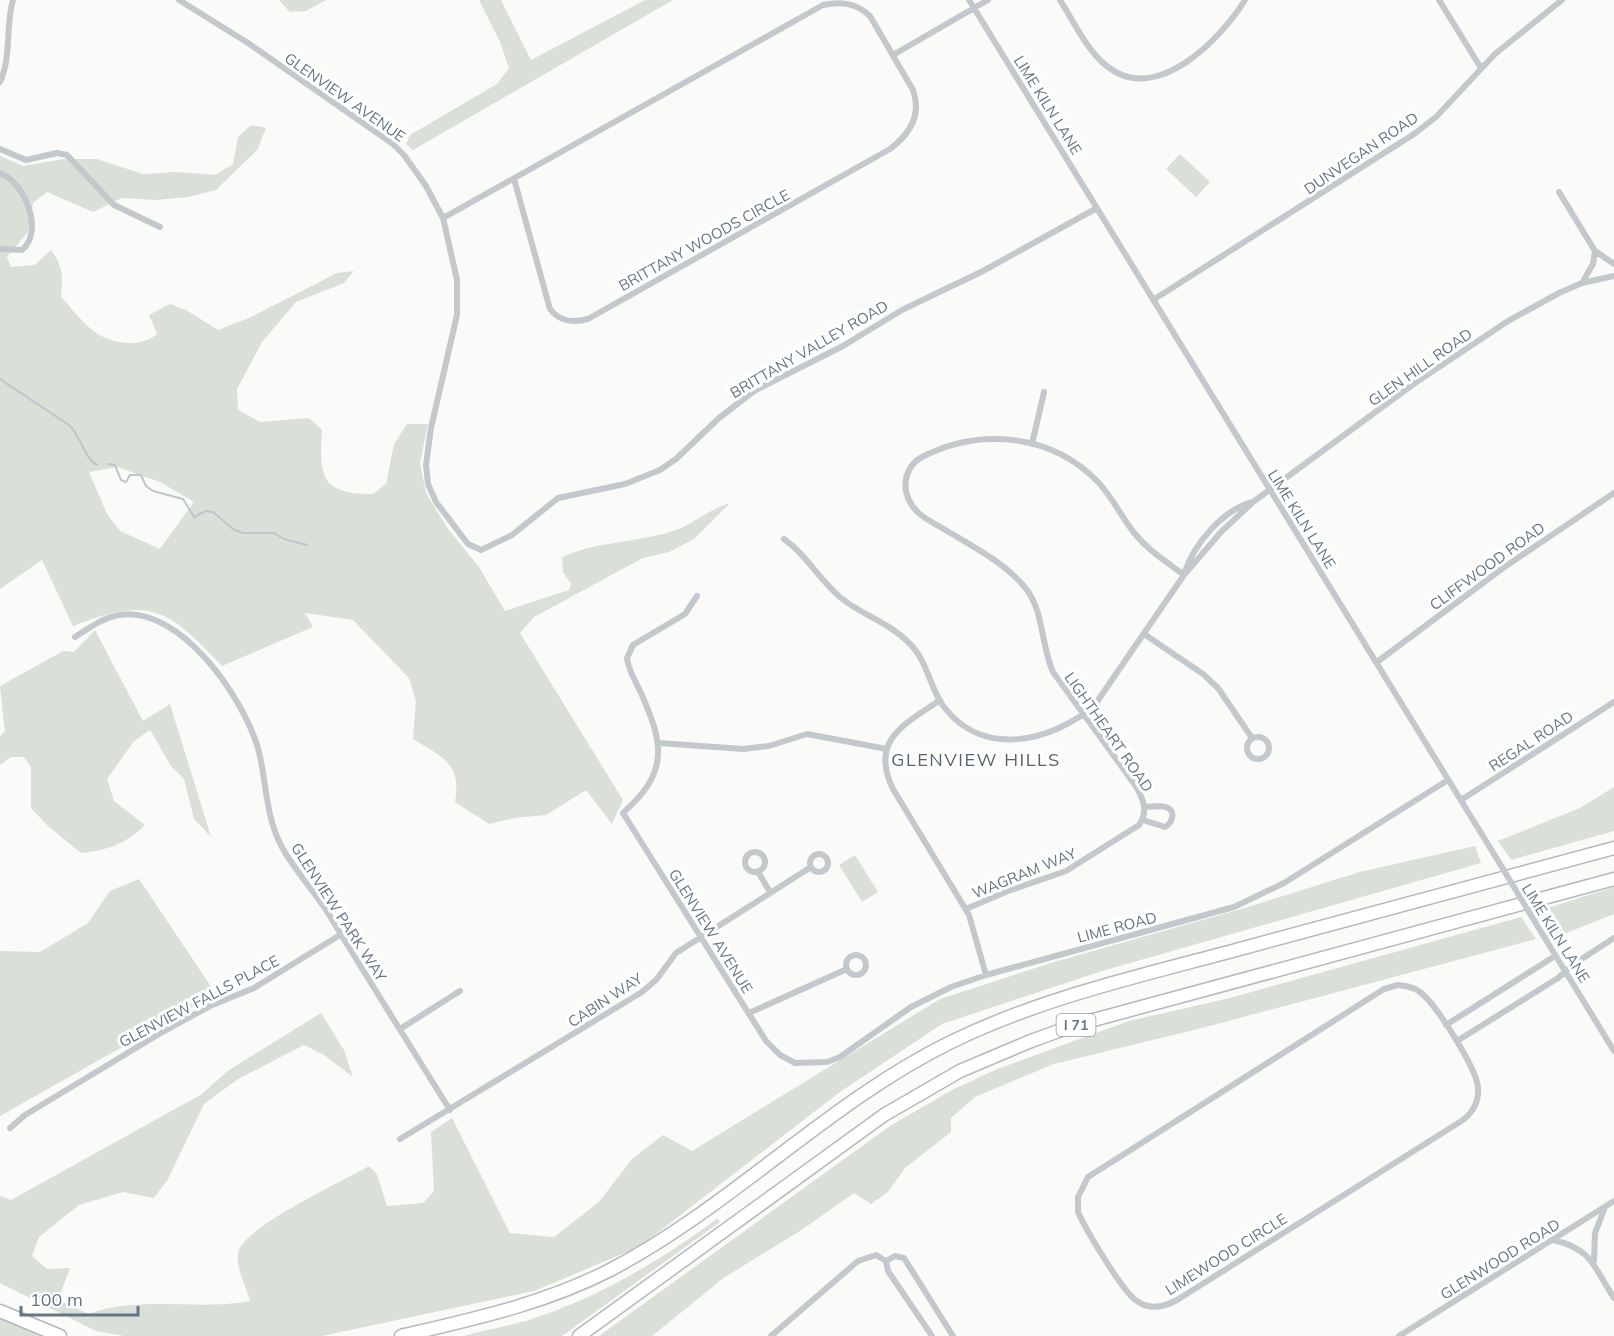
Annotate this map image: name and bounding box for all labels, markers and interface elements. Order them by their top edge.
street label: GLENVIEW AVENUE [281,48,409,146]
street label: LIME KILN LANE [1010,52,1086,158]
street label: DUNVEGAN ROAD [1300,108,1422,198]
street label: BRITTANY WOODS CIRCLE [615,185,793,295]
street label: BRITTANY VALLEY ROAD [726,296,892,402]
street label: GLEN HILL ROAD [1364,324,1476,410]
street label: LIME KILN LANE [1264,466,1340,572]
street label: CLIFFWOOD ROAD [1426,518,1548,614]
street label: LIGHTHEART ROAD [1061,669,1157,795]
street label: REGAL ROAD [1485,707,1577,775]
district label: GLENVIEW HILLS [891,748,1061,771]
street label: GLENVIEW PARK WAY [287,839,391,986]
street label: WAGRAM WAY [969,843,1080,903]
street label: GLENVIEW AVENUE [665,865,757,997]
street label: LIME KILN LANE [1518,880,1594,986]
street label: LIME ROAD [1075,907,1159,947]
street label: GLENVIEW FALLS PLACE [116,951,282,1051]
street label: CABIN WAY [564,968,647,1031]
road number: I 71 [1056,1014,1096,1036]
street label: LIMEWOOD CIRCLE [1162,1209,1291,1299]
street label: GLENWOOD ROAD [1437,1214,1563,1304]
scale bar [21,1279,138,1317]
text: 100 m [30,1288,83,1311]

